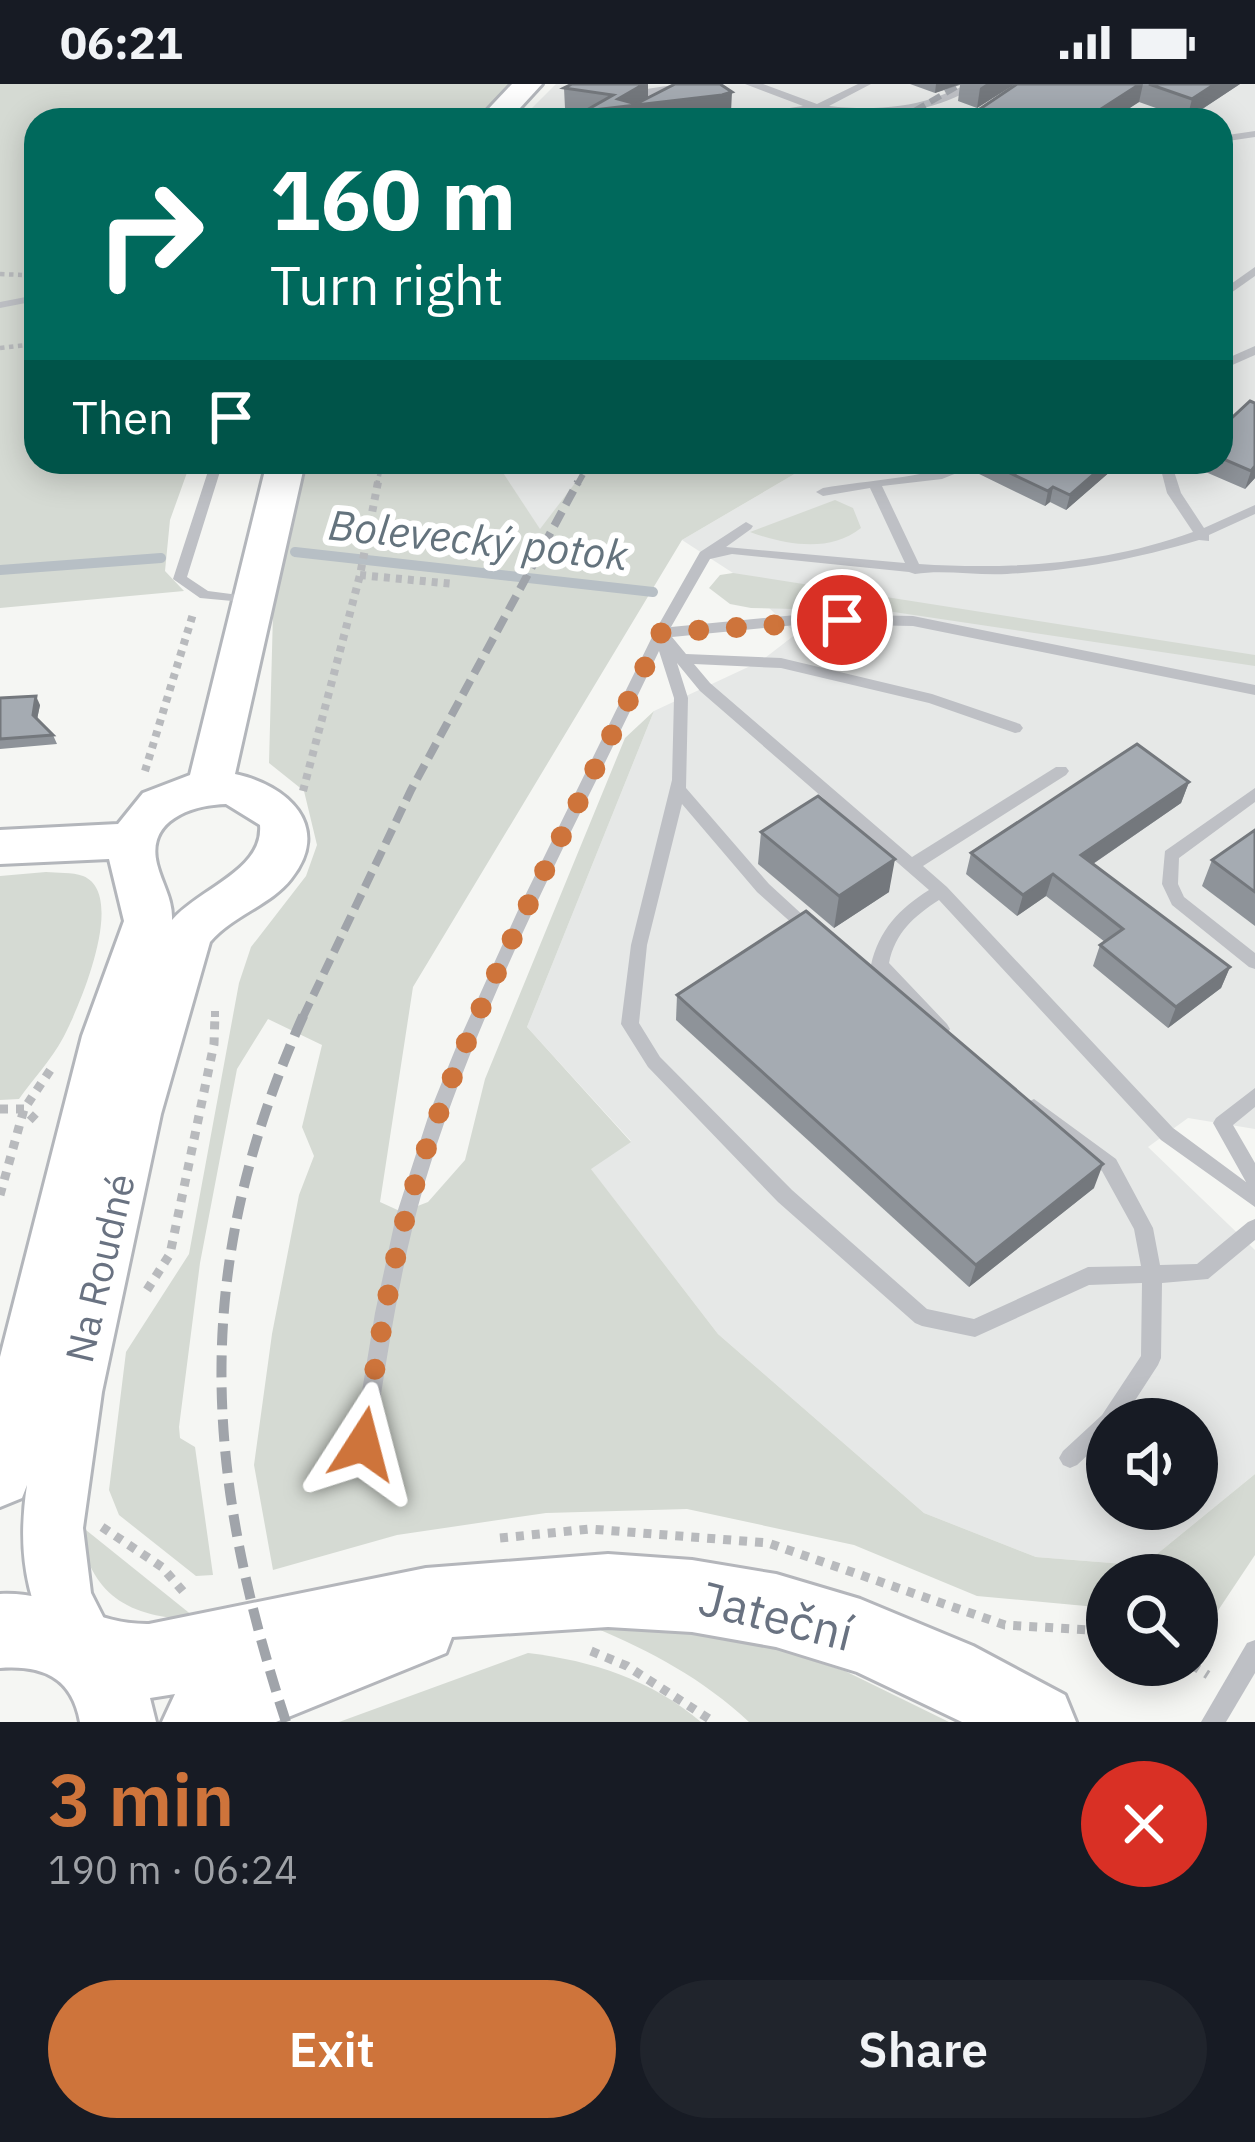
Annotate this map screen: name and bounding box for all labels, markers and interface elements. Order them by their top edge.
text: 06:21 [60,13,183,71]
text: 160 m [270,144,516,253]
icon: right [72,156,228,312]
text: Turn right [270,250,504,320]
icon: arrive [198,384,264,450]
text: Then [72,388,174,446]
water label: Bolevecký potok [326,496,632,583]
pin [791,569,893,671]
icon: arrive [809,587,875,653]
street label: Na Roudné [53,1169,146,1367]
position arrow [300,1381,426,1507]
map controls [1086,1398,1218,1686]
button: sound [1086,1398,1218,1530]
button: search [1086,1554,1218,1686]
street label: Jateční [693,1566,860,1664]
text: 3 min [48,1752,234,1846]
button: close [1081,1761,1207,1887]
text: 190 m · 06:24 [48,1844,298,1895]
button: Exit [48,1980,616,2118]
button: Share [640,1980,1207,2118]

